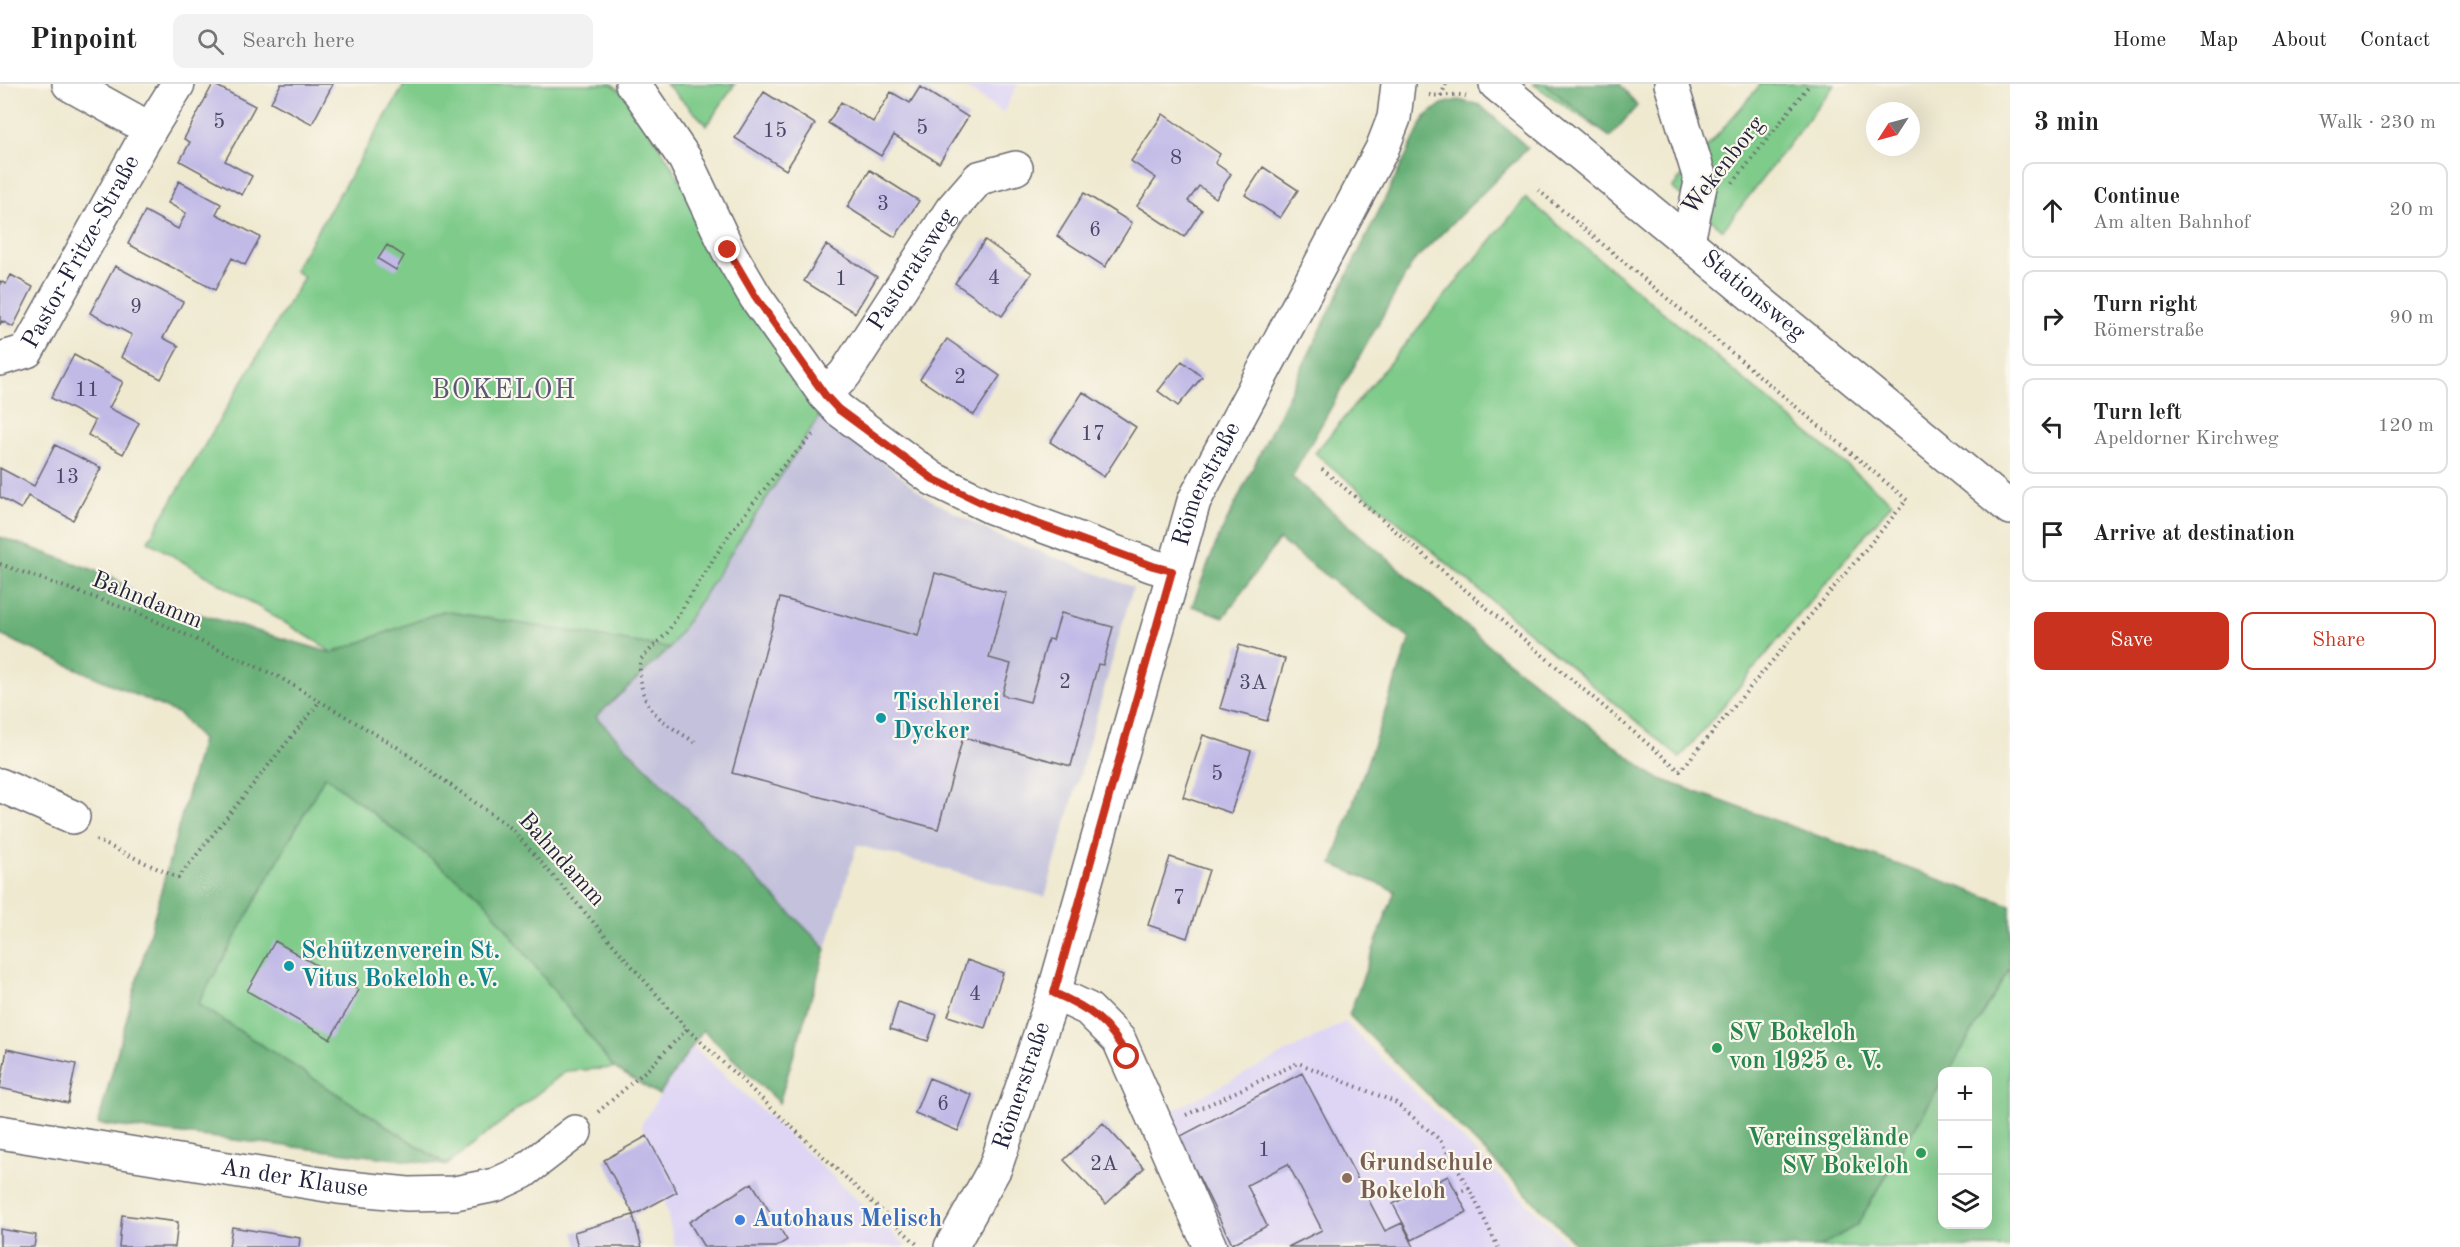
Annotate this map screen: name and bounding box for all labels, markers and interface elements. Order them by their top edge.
search box [173,14,593,68]
icon: search [194,25,227,58]
text: Pinpoint [30,27,137,55]
text: Search here [242,30,355,52]
text: Home [2113,30,2166,51]
text: Map [2199,30,2238,51]
text: About [2271,30,2327,51]
text: Contact [2360,30,2430,51]
north arrow [1866,102,1920,156]
text: 3 min [2034,110,2099,136]
house number: 5 [213,112,225,133]
street label: Wekenborg [1678,112,1770,220]
text: Walk · 230 m [2317,113,2436,133]
house number: 5 [916,118,928,139]
house number: 15 [763,121,787,142]
house number: 8 [1170,148,1182,169]
street label: Pastor-Fritze-Straße [19,152,145,353]
text: Continue [2093,186,2180,208]
house number: 3 [877,194,889,215]
icon: ahead [2036,194,2069,227]
text: 20 m [2389,200,2434,220]
street label: Pastoratsweg [864,205,961,335]
text: Am alten Bahnhof [2093,213,2250,233]
house number: 6 [1089,220,1101,241]
route end [714,236,740,262]
street label: Stationsweg [1696,246,1809,346]
house number: 4 [988,268,1000,289]
house number: 1 [835,269,847,290]
text: Turn right [2093,294,2197,316]
house number: 9 [130,297,142,318]
icon: right [2036,302,2069,335]
text: 90 m [2389,308,2434,328]
text: Römerstraße [2093,321,2204,341]
house number: 2 [954,367,966,388]
district label: BOKELOH [431,377,577,404]
house number: 11 [75,380,99,401]
text: Turn left [2093,402,2182,424]
icon: left [2036,410,2069,443]
text: 120 m [2378,416,2434,436]
street label: Römerstraße [1170,419,1246,549]
house number: 17 [1081,424,1105,445]
text: Apeldorner Kirchweg [2093,429,2278,449]
house number: 13 [55,467,79,488]
icon: arrive [2036,518,2069,551]
text: Arrive at destination [2093,523,2295,545]
street label: Bahndamm [88,568,206,634]
button: Save [2034,612,2229,670]
button: Share [2241,612,2436,670]
house number: 2 [1059,672,1071,693]
house number: 3A [1239,673,1267,694]
place label: Tischlerei Dycker [893,692,1000,744]
marker: Tischlerei Dycker [874,711,888,725]
house number: 5 [1211,764,1223,785]
street label: Bahndamm [513,809,609,911]
house number: 7 [1173,888,1185,909]
place label: Schützenverein St. Vitus Bokeloh e.V. [301,940,500,992]
marker: Schützenverein St. Vitus Bokeloh e.V. [282,959,296,973]
house number: 4 [969,984,981,1005]
street label: Römerstraße [990,1019,1055,1153]
place label: SV Bokeloh von 1925 e. V. [1729,1022,1882,1074]
marker: SV Bokeloh von 1925 e. V. [1710,1041,1724,1055]
route start [1113,1043,1139,1069]
map controls [1938,1067,1992,1229]
button: + [1938,1067,1992,1121]
house number: 6 [937,1094,949,1115]
button: − [1938,1121,1992,1175]
place label: Vereinsgelände SV Bokeloh [1747,1127,1909,1179]
house number: 1 [1258,1140,1270,1161]
marker: Vereinsgelände SV Bokeloh [1914,1146,1928,1160]
place label: Grundschule Bokeloh [1359,1152,1493,1204]
house number: 2A [1090,1154,1118,1175]
street label: An der Klause [219,1156,369,1202]
marker: Grundschule Bokeloh [1340,1171,1354,1185]
button: layers [1938,1175,1992,1229]
place label: Autohaus Melisch [752,1208,942,1232]
marker: Autohaus Melisch [733,1213,747,1227]

